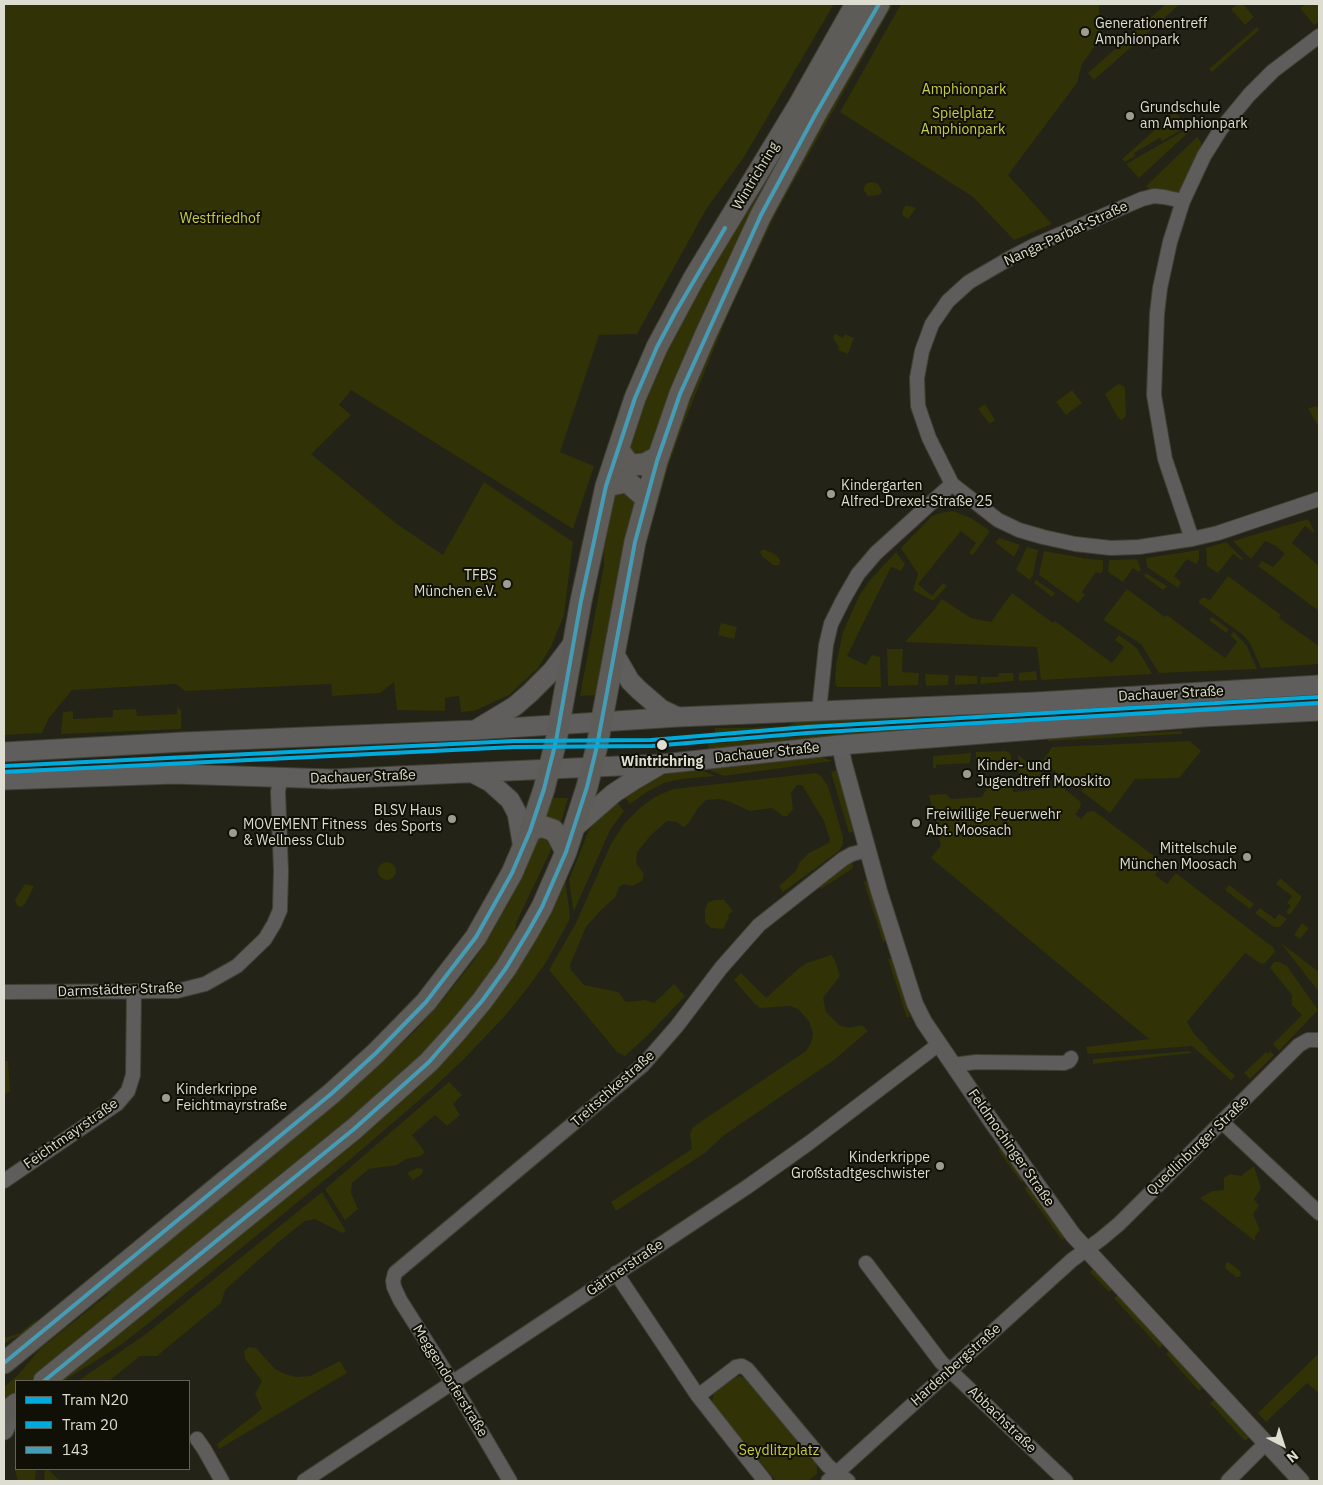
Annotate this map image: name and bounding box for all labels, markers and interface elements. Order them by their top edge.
place label: Generationentreff Amphionpark [1095,16,1207,48]
marker: Generationentreff Amphionpark [1079,26,1091,38]
park label: Amphionpark [922,82,1006,98]
place label: Grundschule am Amphionpark [1140,100,1248,132]
park label: Spielplatz Amphionpark [921,106,1005,138]
marker: Grundschule am Amphionpark [1124,110,1136,122]
street label: Wintrichring [729,139,783,213]
street label: Nanga-Parbat-Straße [1002,198,1130,270]
park label: Westfriedhof [180,211,260,227]
place label: Kindergarten Alfred-Drexel-Straße 25 [841,478,993,511]
marker: Kindergarten Alfred-Drexel-Straße 25 [825,488,837,500]
place label: TFBS München e.V. [414,568,497,600]
marker: TFBS München e.V. [501,578,513,590]
street label: Dachauer Straße [1118,683,1224,705]
marker: Wintrichring [655,738,669,752]
street label: Dachauer Straße [714,739,820,767]
place label: Wintrichring [621,754,703,770]
place label: Kinder- und Jugendtreff Mooskito [977,758,1111,790]
street label: Dachauer Straße [310,767,416,787]
marker: Kinder- und Jugendtreff Mooskito [961,768,973,780]
place label: BLSV Haus des Sports [374,803,442,836]
place label: Freiwillige Feuerwehr Abt. Moosach [926,807,1061,840]
marker: BLSV Haus des Sports [446,813,458,825]
place label: MOVEMENT Fitness & Wellness Club [243,817,367,850]
marker: Freiwillige Feuerwehr Abt. Moosach [910,817,922,829]
marker: MOVEMENT Fitness & Wellness Club [227,827,239,839]
place label: Mittelschule München Moosach [1119,841,1237,874]
marker: Mittelschule München Moosach [1241,851,1253,863]
street label: Darmstädter Straße [57,979,183,1001]
street label: Treitschkestraße [568,1047,658,1131]
place label: Kinderkrippe Feichtmayrstraße [176,1082,287,1114]
street label: Feldmochinger Straße [964,1086,1058,1210]
marker: Kinderkrippe Feichtmayrstraße [160,1092,172,1104]
street label: Quedlinburger Straße [1143,1093,1253,1199]
street label: Feichtmayrstraße [21,1095,121,1173]
place label: Kinderkrippe Großstadtgeschwister [791,1150,930,1182]
marker: Kinderkrippe Großstadtgeschwister [934,1160,946,1172]
street label: Gärtnerstraße [583,1236,667,1300]
street label: Hardenbergstraße [908,1320,1004,1410]
street label: Meggendorferstraße [409,1322,491,1440]
legend [15,1380,190,1470]
street label: Abbachstraße [964,1383,1040,1457]
text: Tram N20 [62,1390,129,1409]
text: Tram 20 [62,1415,118,1434]
north arrow [1258,1420,1308,1470]
text: 143 [62,1440,89,1459]
park label: Seydlitzplatz [739,1443,819,1459]
text: N [1283,1446,1302,1467]

